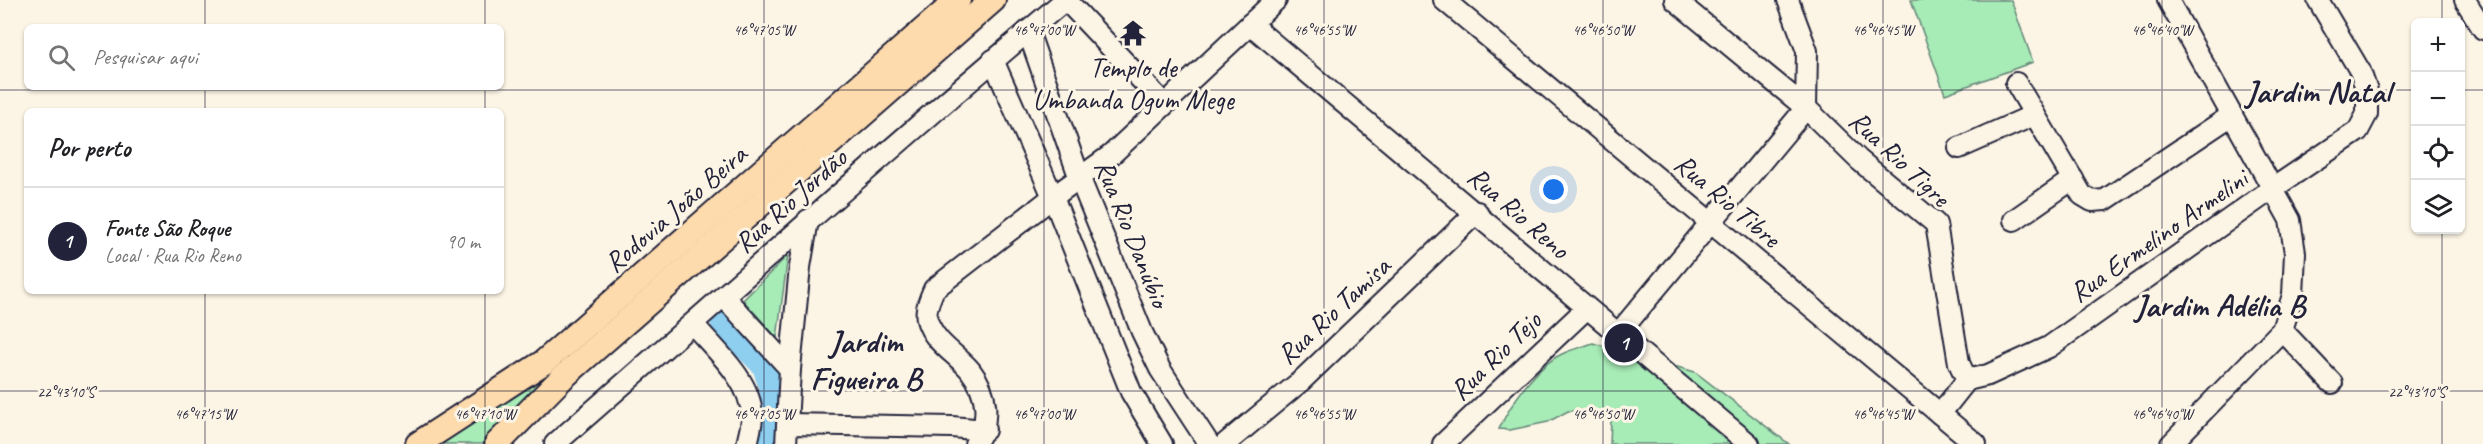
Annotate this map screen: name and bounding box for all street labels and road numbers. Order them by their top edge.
street label: Rua Rio Tigre [1842,103,1959,215]
street label: Rodovia João Beira [597,136,755,280]
street label: Rua Rio Jordão [727,139,856,260]
street label: Rua Rio Tibre [1667,146,1789,256]
street label: Rua Rio Danúbio [1087,154,1179,315]
street label: Rua Rio Reno [1461,159,1578,268]
street label: Rua Ermelino Armelini [2062,159,2257,310]
street label: Rua Rio Tamisa [1269,248,1399,372]
street label: Rua Rio Tejo [1442,302,1550,408]

